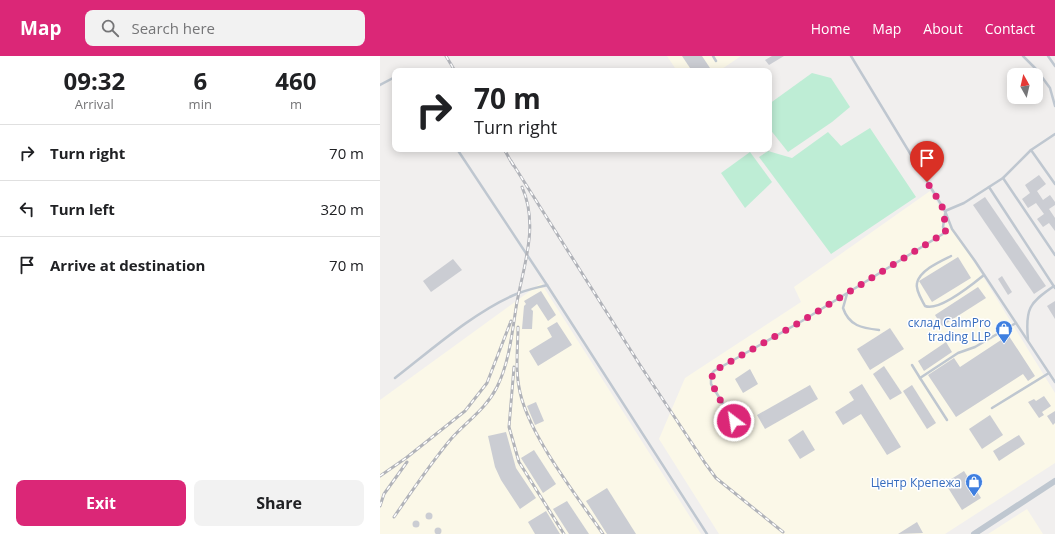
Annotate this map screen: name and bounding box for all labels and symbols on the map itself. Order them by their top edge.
north arrow [1007,68,1043,104]
pin [910,141,944,182]
place label: склад CalmPro trading LLP [908,314,991,345]
shop icon: склад CalmPro trading LLP [994,319,1014,344]
position arrow [713,400,755,442]
shop icon: Центр Крепежа [964,472,984,497]
place label: Центр Крепежа [871,474,961,491]

